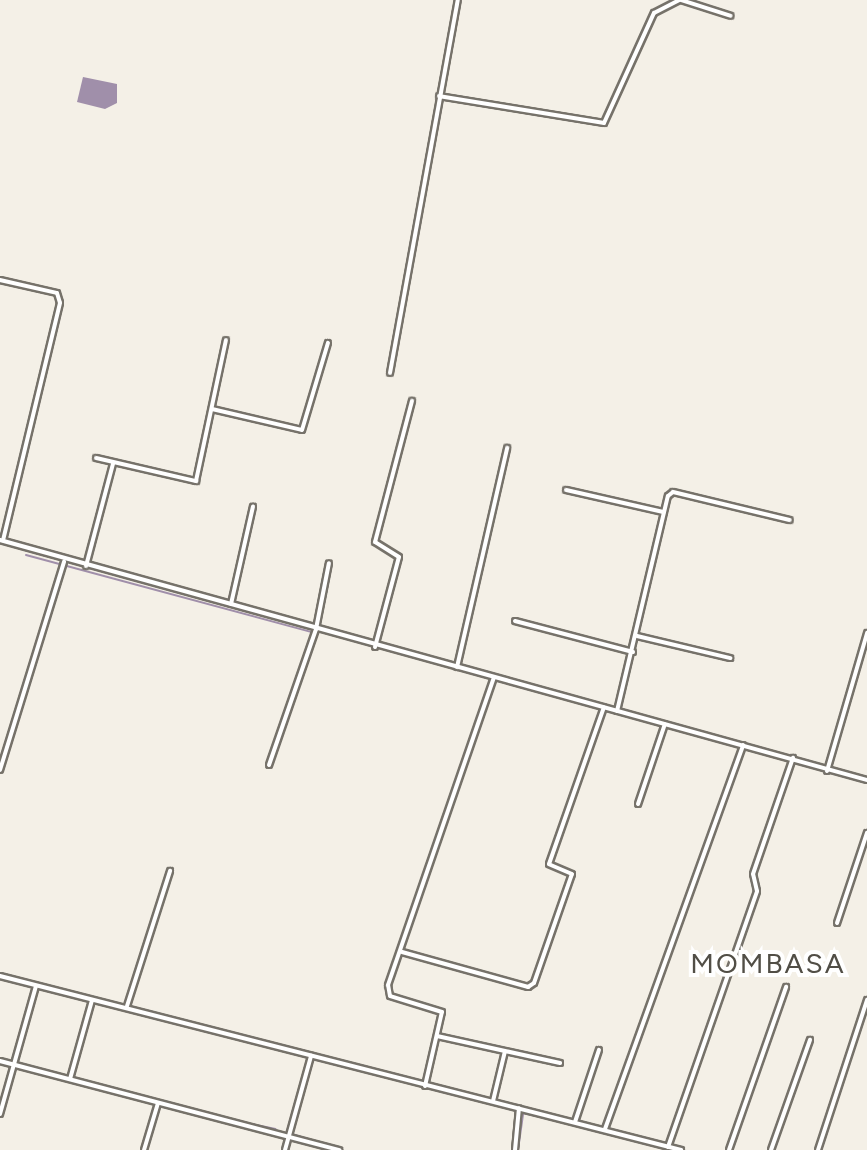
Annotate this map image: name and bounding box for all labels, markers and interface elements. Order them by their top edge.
district label: MOMBASA [690,946,846,980]

